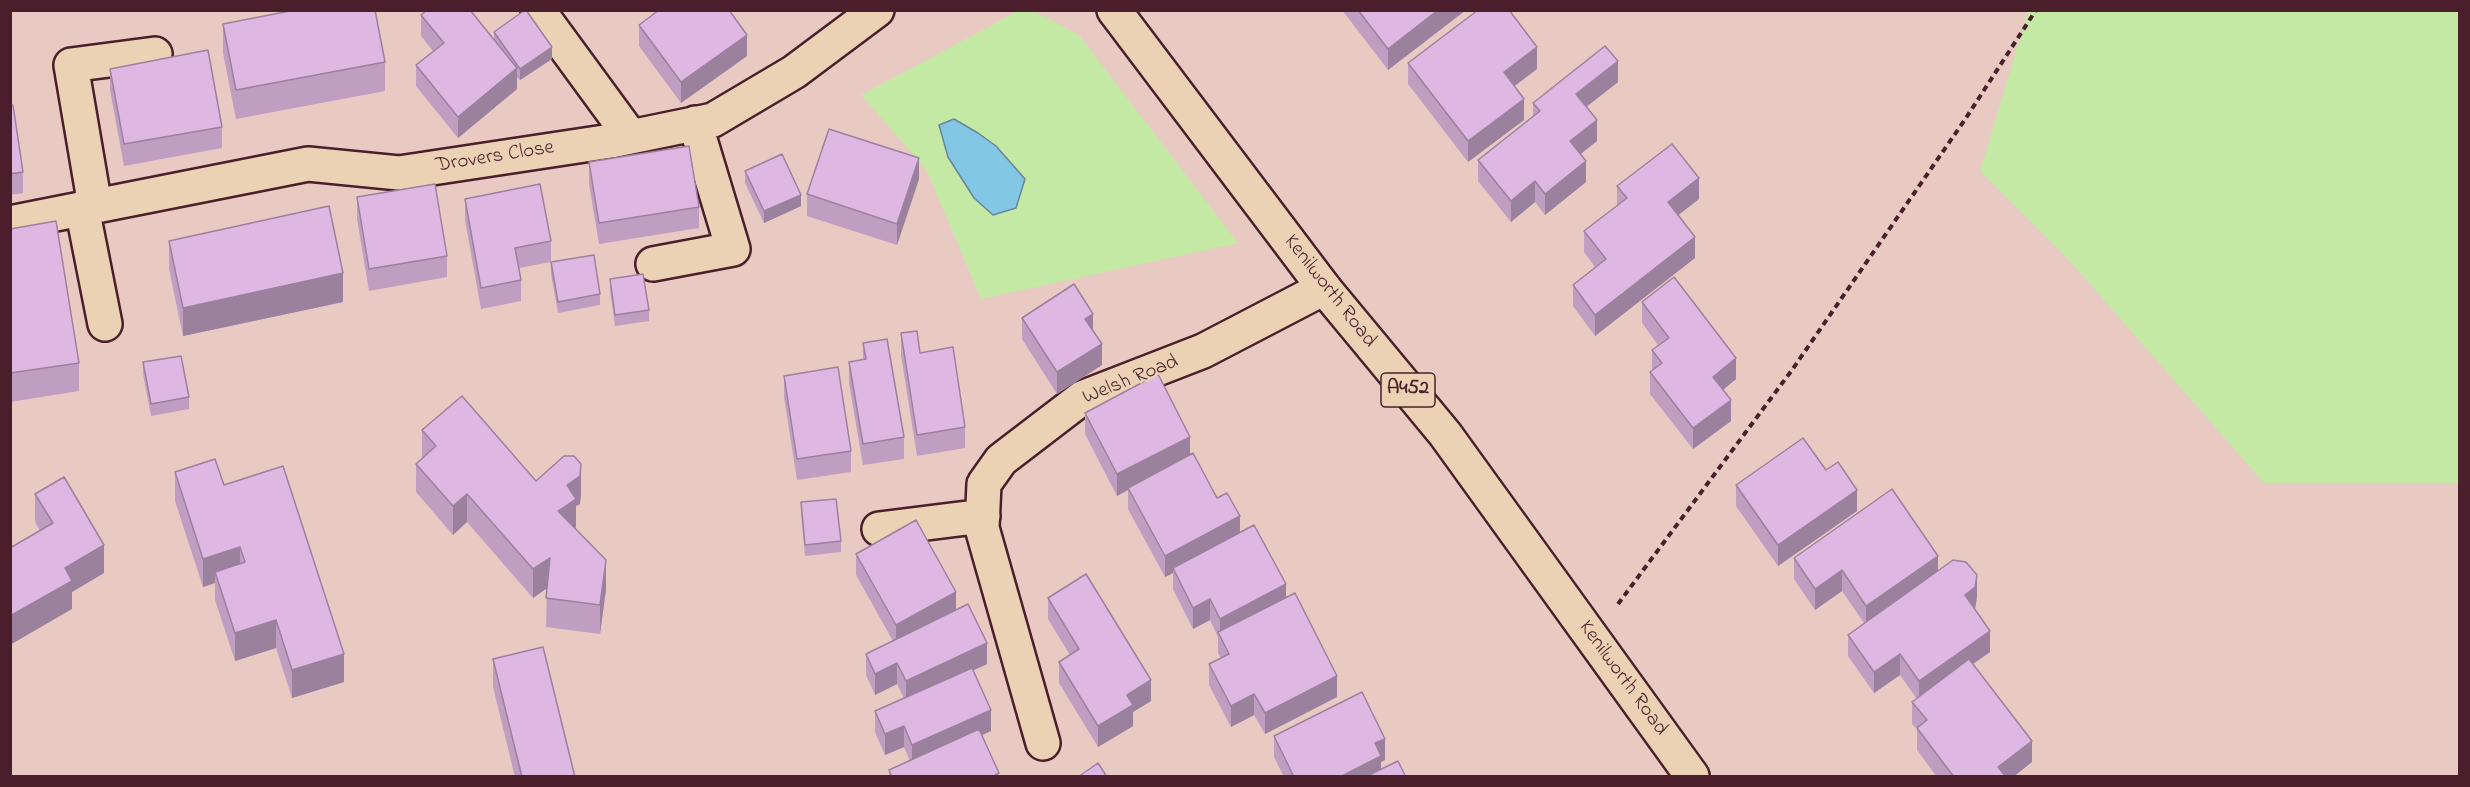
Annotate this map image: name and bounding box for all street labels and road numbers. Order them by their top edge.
street label: Drovers Close [434,136,556,180]
street label: Kenilworth Road [1277,231,1381,353]
street label: Welsh Road [1080,350,1182,412]
road number: A452 [1381,373,1435,407]
street label: Kenilworth Road [1572,616,1672,742]

